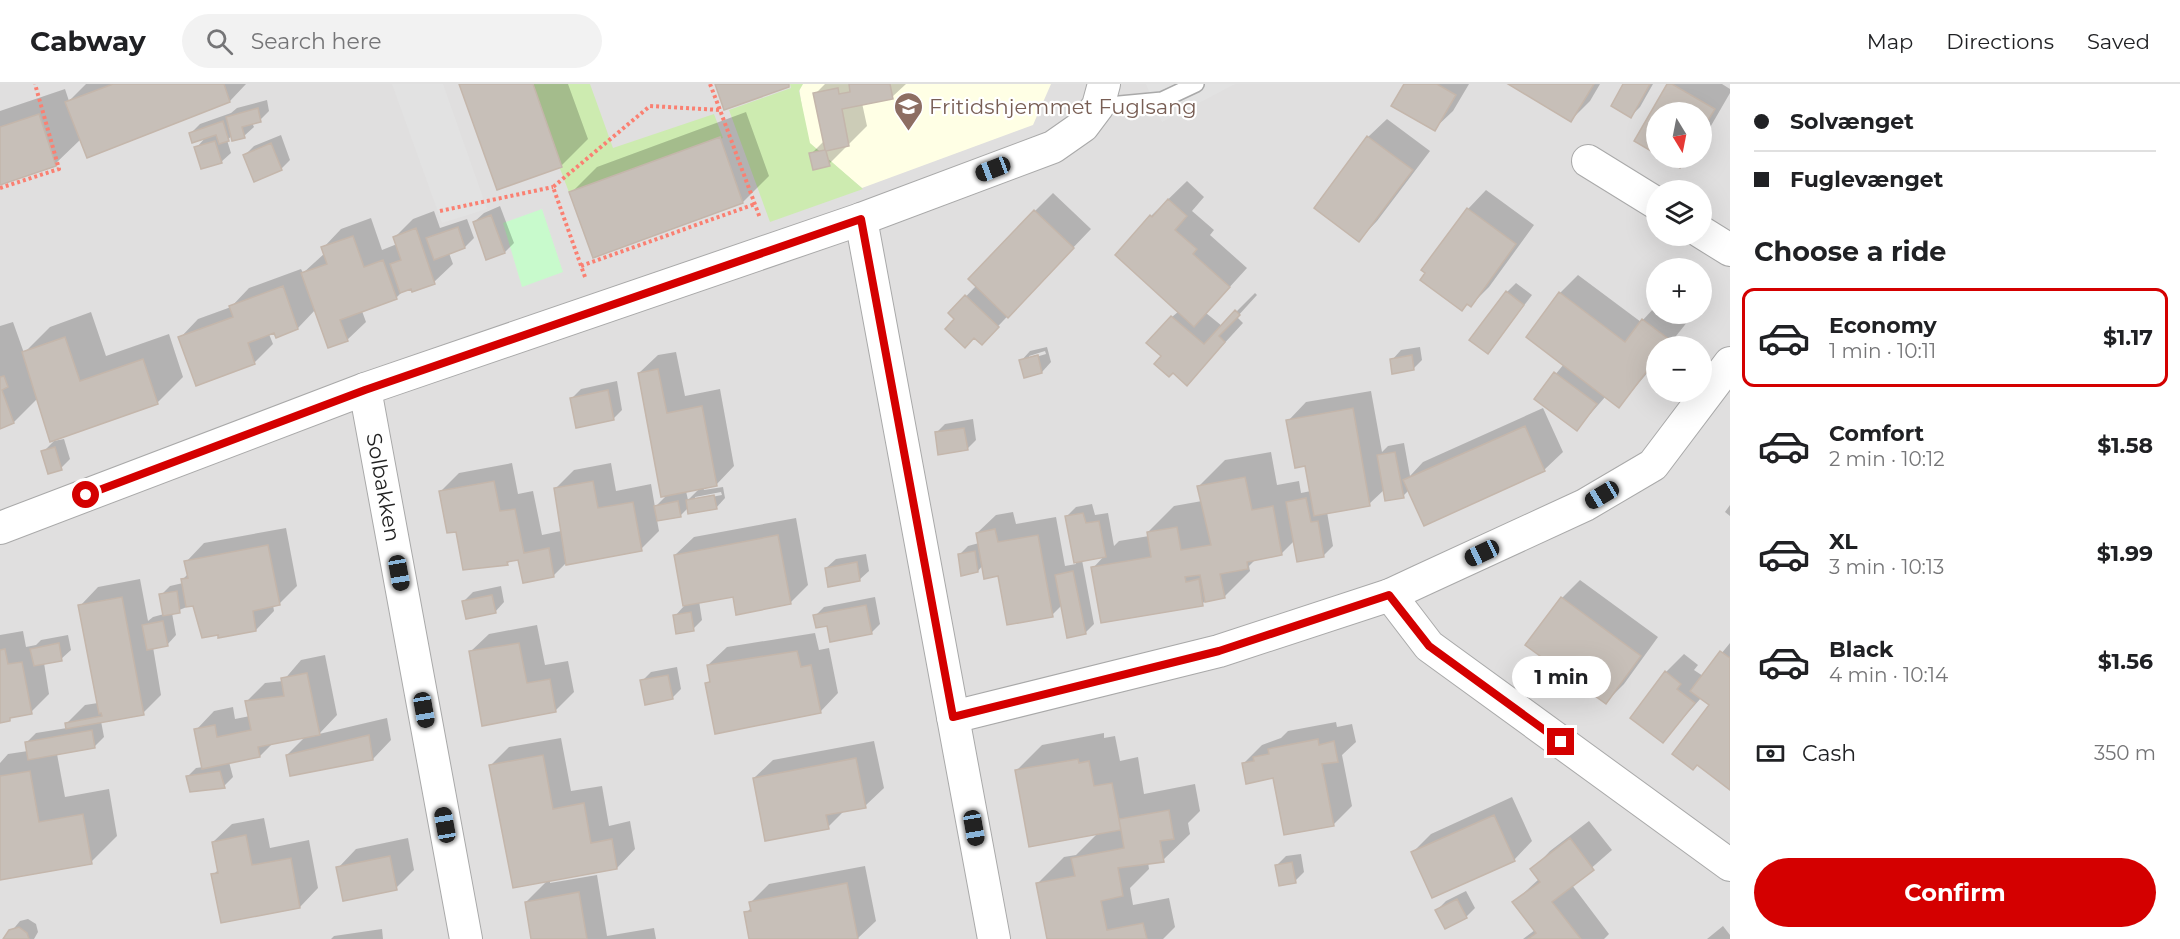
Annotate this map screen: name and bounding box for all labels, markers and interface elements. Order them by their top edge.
search box [182,14,602,68]
text: Cabway [30,24,146,58]
icon: search [203,25,236,58]
text: Search here [251,28,382,55]
text: Map [1867,29,1913,54]
text: Directions [1946,29,2054,54]
text: Saved [2087,29,2150,54]
school or university icon: Fritidshjemmet Fuglsang [892,91,924,133]
place label: Fritidshjemmet Fuglsang [929,94,1197,119]
north arrow [1646,102,1712,168]
map controls [1646,102,1712,402]
text: Solvænget [1790,108,1914,135]
car [973,154,1013,184]
text: Fuglevænget [1790,166,1943,193]
button: layers [1646,180,1712,246]
text: Choose a ride [1754,235,1946,268]
button: + [1646,258,1712,324]
icon: car [1757,311,1811,365]
text: Economy [1829,312,1937,339]
text: $1.17 [2103,324,2153,351]
button: − [1646,336,1712,402]
text: 1 min · 10:11 [1829,339,1936,363]
icon: car [1757,419,1811,473]
text: Comfort [1829,420,1924,447]
street label: Solbakken [361,431,406,544]
text: $1.58 [2097,432,2153,459]
text: 2 min · 10:12 [1829,447,1945,471]
car [1582,478,1622,512]
route start [72,481,99,508]
icon: car [1757,527,1811,581]
text: XL [1829,528,1858,555]
car [1462,537,1502,569]
text: $1.99 [2097,540,2153,567]
car [387,554,411,592]
text: 3 min · 10:13 [1829,555,1944,579]
icon: car [1757,635,1811,689]
text: Black [1829,636,1893,663]
text: $1.56 [2098,648,2153,675]
callout: 1 min [1512,655,1610,697]
text: 4 min · 10:14 [1829,663,1948,687]
text: 1 min [1534,665,1589,689]
car [412,691,436,729]
route end [1547,728,1574,755]
icon: cash [1754,737,1787,770]
text: Cash [1802,740,1856,767]
text: 350 m [2094,741,2156,765]
car [433,806,457,844]
car [962,809,986,847]
button: Confirm [1754,858,2156,927]

